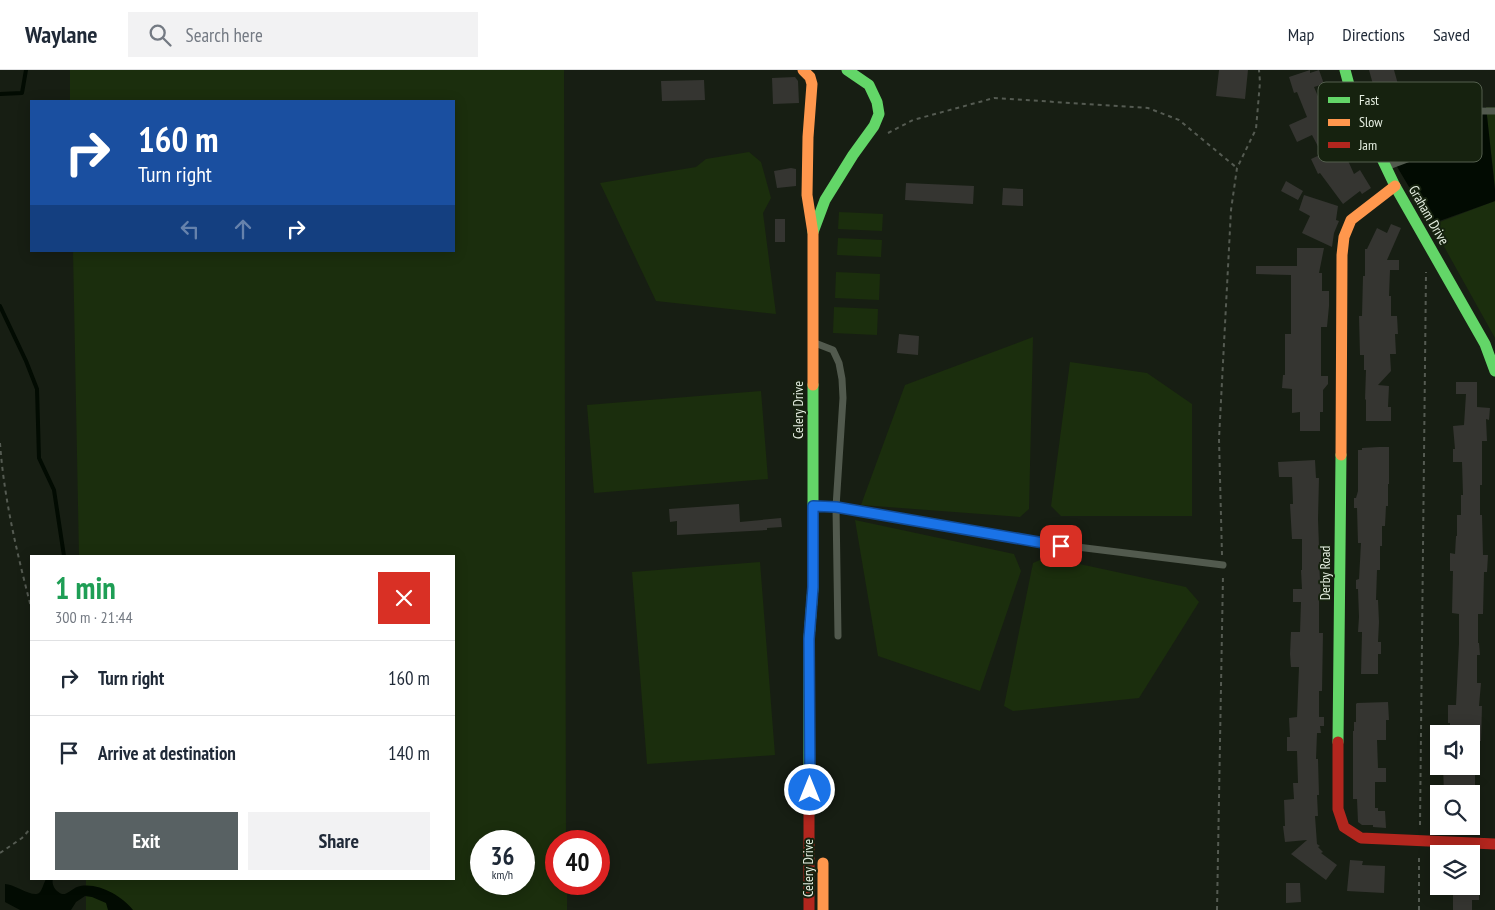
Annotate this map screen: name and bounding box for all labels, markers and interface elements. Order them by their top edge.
search box [128,12,478,57]
text: Waylane [25,19,98,50]
icon: search [146,21,174,49]
text: Search here [186,23,263,47]
text: Map [1288,23,1314,46]
text: Directions [1342,23,1405,46]
text: Saved [1433,23,1470,46]
legend [1318,82,1482,162]
text: Fast [1359,91,1379,109]
text: Slow [1359,113,1383,131]
text: 160 m [138,116,219,162]
icon: right [55,120,120,185]
text: Jam [1358,136,1377,154]
text: Turn right [138,160,212,188]
street label: Graham Drive [1405,182,1453,248]
icon: left [176,215,204,243]
icon: ahead [229,215,257,243]
icon: right [282,215,310,243]
street label: Celery Drive [789,381,807,439]
pin [1040,525,1082,567]
icon: arrive [1047,532,1075,560]
street label: Derby Road [1316,546,1334,600]
text: 1 min [55,568,116,607]
button: close [378,572,430,624]
text: 300 m · 21:44 [55,607,133,627]
icon: right [55,664,83,692]
text: Turn right [98,666,164,690]
text: 160 m [388,666,430,690]
map controls [1430,725,1480,895]
button: sound [1430,725,1480,775]
icon: arrive [55,739,83,767]
text: Arrive at destination [98,741,236,765]
text: 140 m [388,741,430,765]
position arrow [783,763,835,815]
button: search [1430,785,1480,835]
button: Exit [55,812,238,870]
button: Share [248,812,430,870]
speed limit sign: 40 [545,830,610,895]
street label: Celery Drive [799,839,817,897]
text: 36 [491,840,514,872]
button: layers [1430,845,1480,895]
text: km/h [492,867,513,882]

